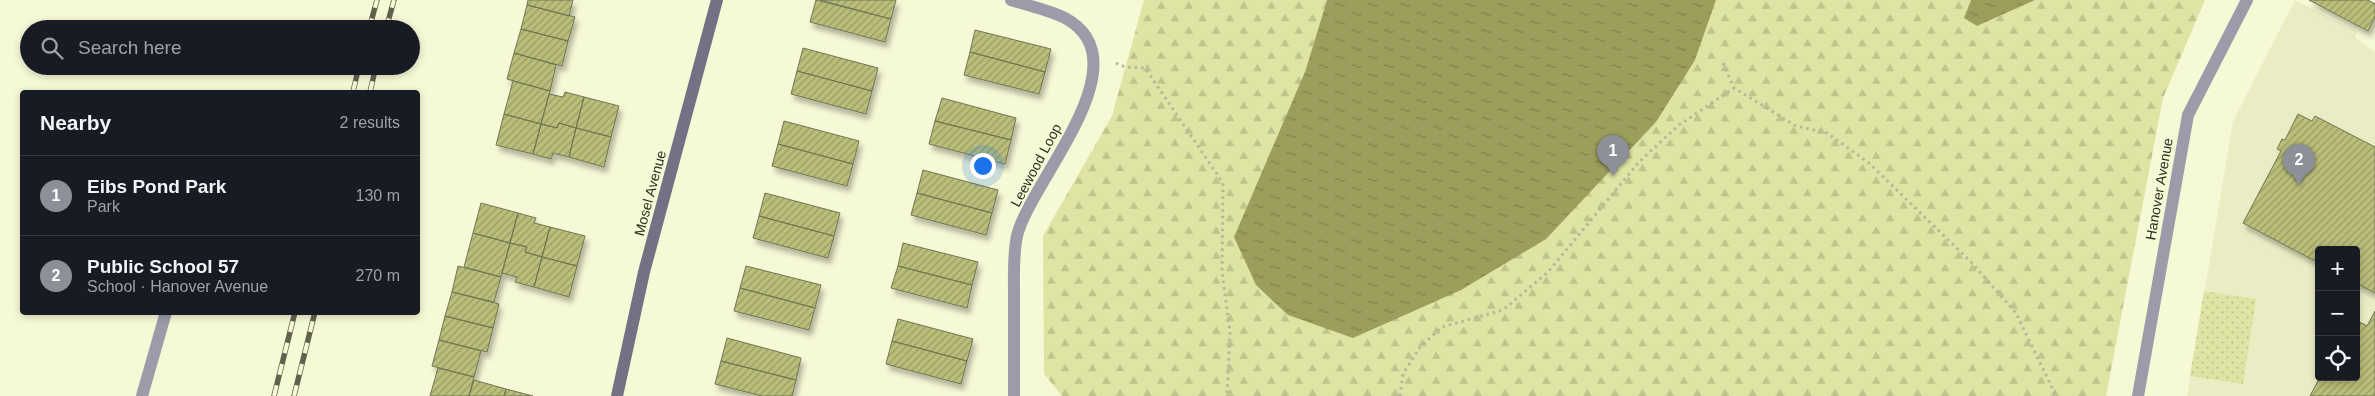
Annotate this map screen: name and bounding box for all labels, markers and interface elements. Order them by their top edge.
search box [20,20,420,75]
icon: search [38,34,66,62]
text: Search here [78,37,182,58]
text: Nearby [40,111,111,134]
text: 2 results [340,114,400,131]
street label: Leewood Loop [1007,121,1065,209]
pin: 1 [1597,135,1629,176]
street label: Hanover Avenue [2142,137,2176,241]
pin: 2 [2283,144,2315,185]
street label: Mosel Avenue [631,148,669,237]
your location [970,153,996,179]
text: Eibs Pond Park [87,176,226,197]
text: 1 [52,187,60,204]
text: 130 m [356,187,400,204]
text: Park [87,198,120,215]
map controls [2315,246,2360,381]
button: + [2315,246,2360,291]
text: Public School 57 [87,256,239,277]
text: 2 [52,267,60,284]
text: 270 m [356,267,400,284]
text: School · Hanover Avenue [87,278,268,295]
button: − [2315,291,2360,336]
button: locate [2315,336,2360,381]

